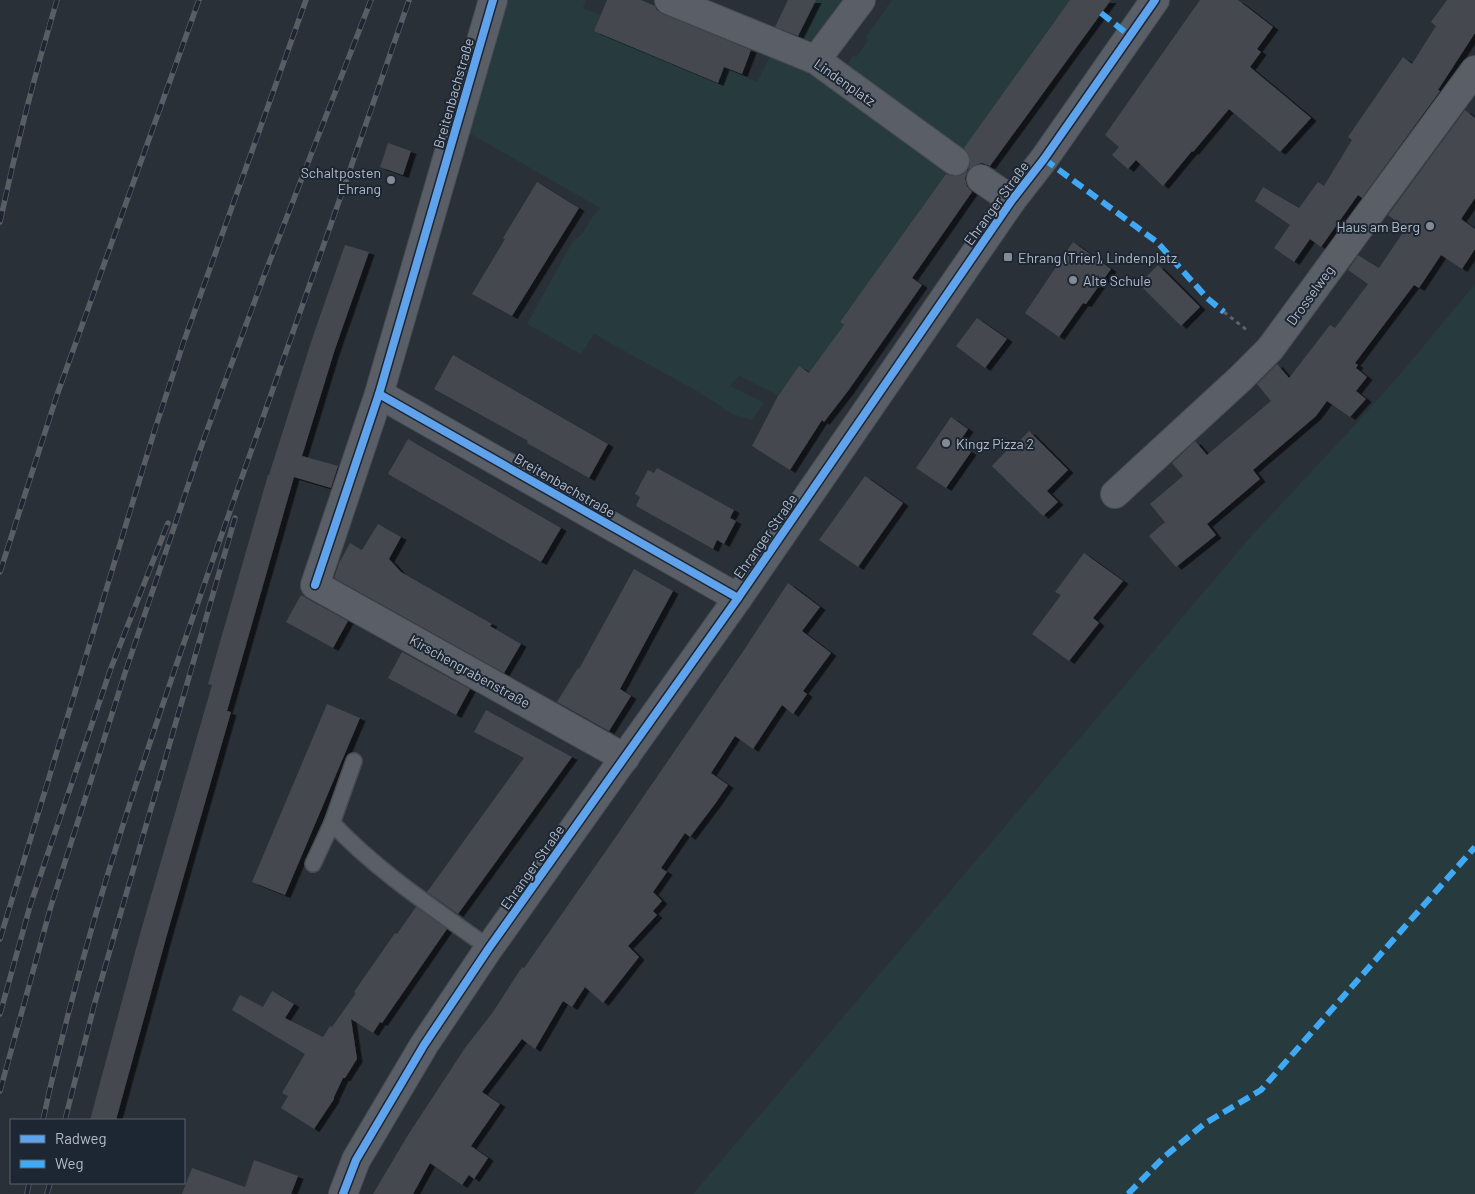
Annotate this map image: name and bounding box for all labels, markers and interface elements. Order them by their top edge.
street label: Breitenbachstraße [429,36,477,150]
street label: Lindenplatz [811,55,879,109]
street label: Ehranger Straße [960,158,1032,248]
place label: Schaltposten Ehrang [301,164,381,197]
marker: Schaltposten Ehrang [385,174,397,186]
place label: Haus am Berg [1336,218,1420,235]
marker: Haus am Berg [1424,220,1436,232]
place label: Ehrang (Trier), Lindenplatz [1018,249,1177,266]
marker: Ehrang (Trier), Lindenplatz [1002,251,1014,263]
street label: Drosselweg [1283,262,1337,328]
place label: Alte Schule [1083,272,1151,289]
marker: Alte Schule [1067,274,1079,286]
place label: Kingz Pizza 2 [956,435,1034,452]
marker: Kingz Pizza 2 [940,437,952,449]
street label: Breitenbachstraße [512,449,618,521]
street label: Ehranger Straße [730,490,800,582]
street label: Kirschengrabenstraße [407,631,533,711]
street label: Ehranger Straße [497,821,567,913]
legend [10,1119,185,1184]
text: Radweg [55,1129,107,1147]
text: Weg [55,1154,83,1172]

